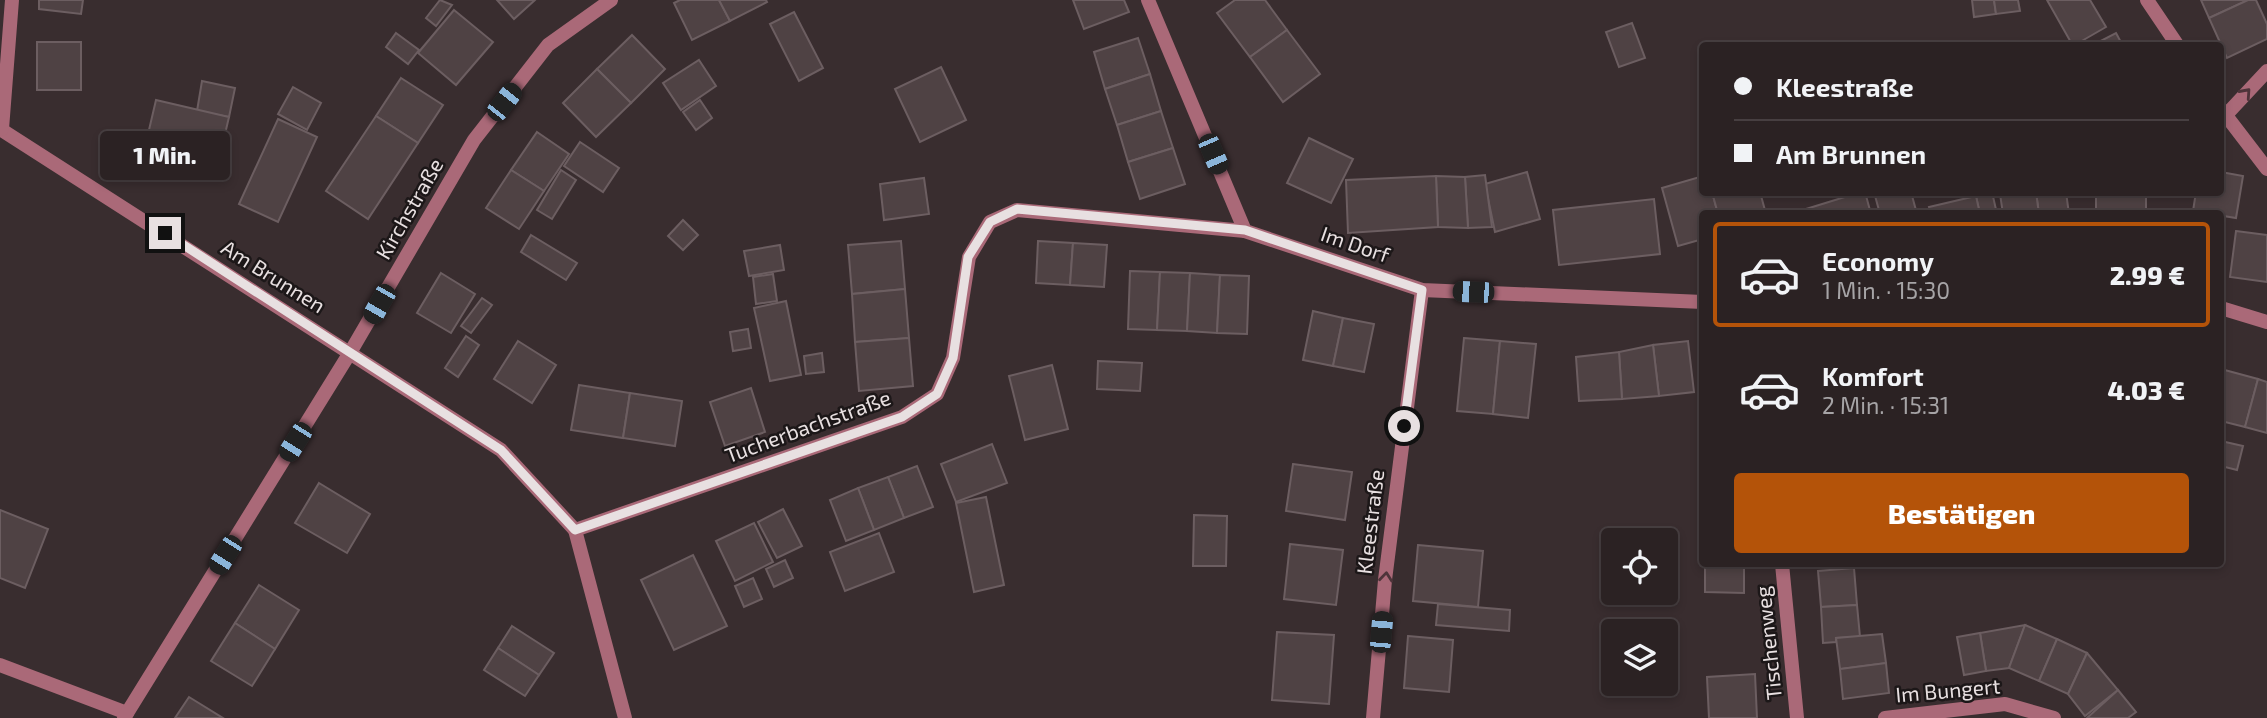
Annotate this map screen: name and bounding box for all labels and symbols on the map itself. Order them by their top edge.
car [483,79,526,125]
one-way arrow [2238,88,2250,101]
car [1196,131,1231,177]
callout: 1 Min. [100,132,230,180]
street label: Kirchstraße [370,153,448,263]
route end [149,217,181,249]
street label: Im Dorf [1318,220,1394,267]
street label: Am Brunnen [217,234,330,317]
car [360,281,399,327]
car [1452,281,1495,303]
street label: Tucherbachstraße [721,384,894,467]
route start [1388,410,1420,442]
car [275,419,316,465]
street label: Kleestraße [1351,468,1388,576]
car [205,532,246,578]
one-way arrow [1378,571,1393,582]
street label: Tischenweg [1749,585,1786,701]
car [1369,610,1394,654]
street label: Im Bungert [1894,672,2001,707]

